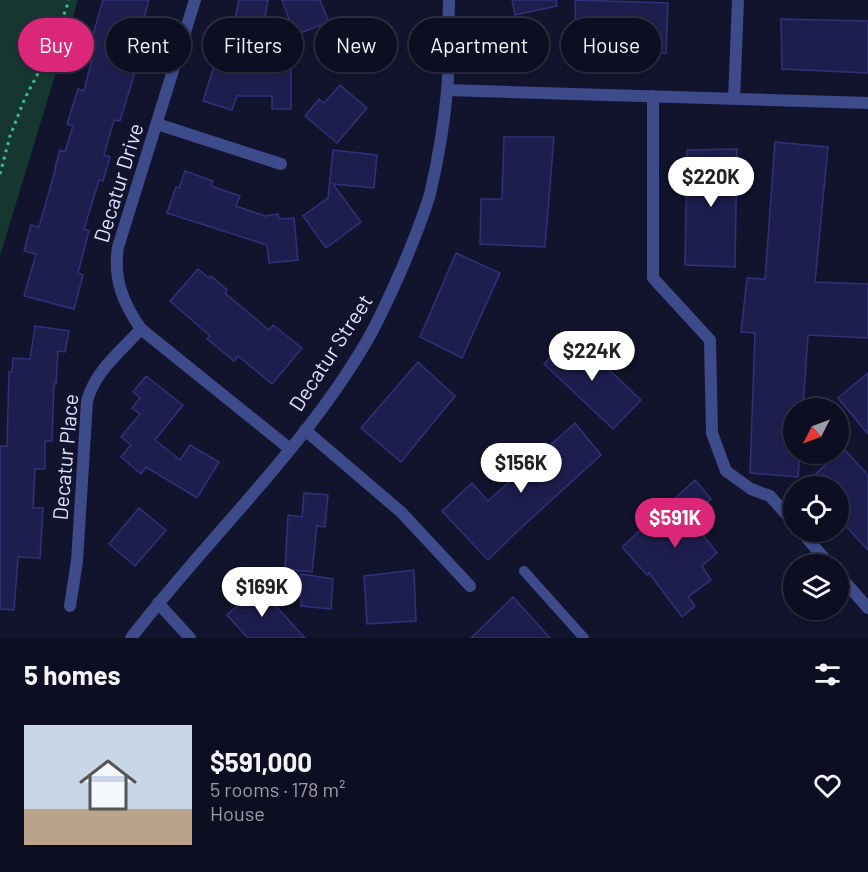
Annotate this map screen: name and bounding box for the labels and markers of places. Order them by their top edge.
pin: $220K [669,157,753,208]
pin: $224K [550,331,634,382]
pin: $156K [479,443,563,494]
pin: $591K [633,498,717,549]
pin: $169K [220,567,304,618]

